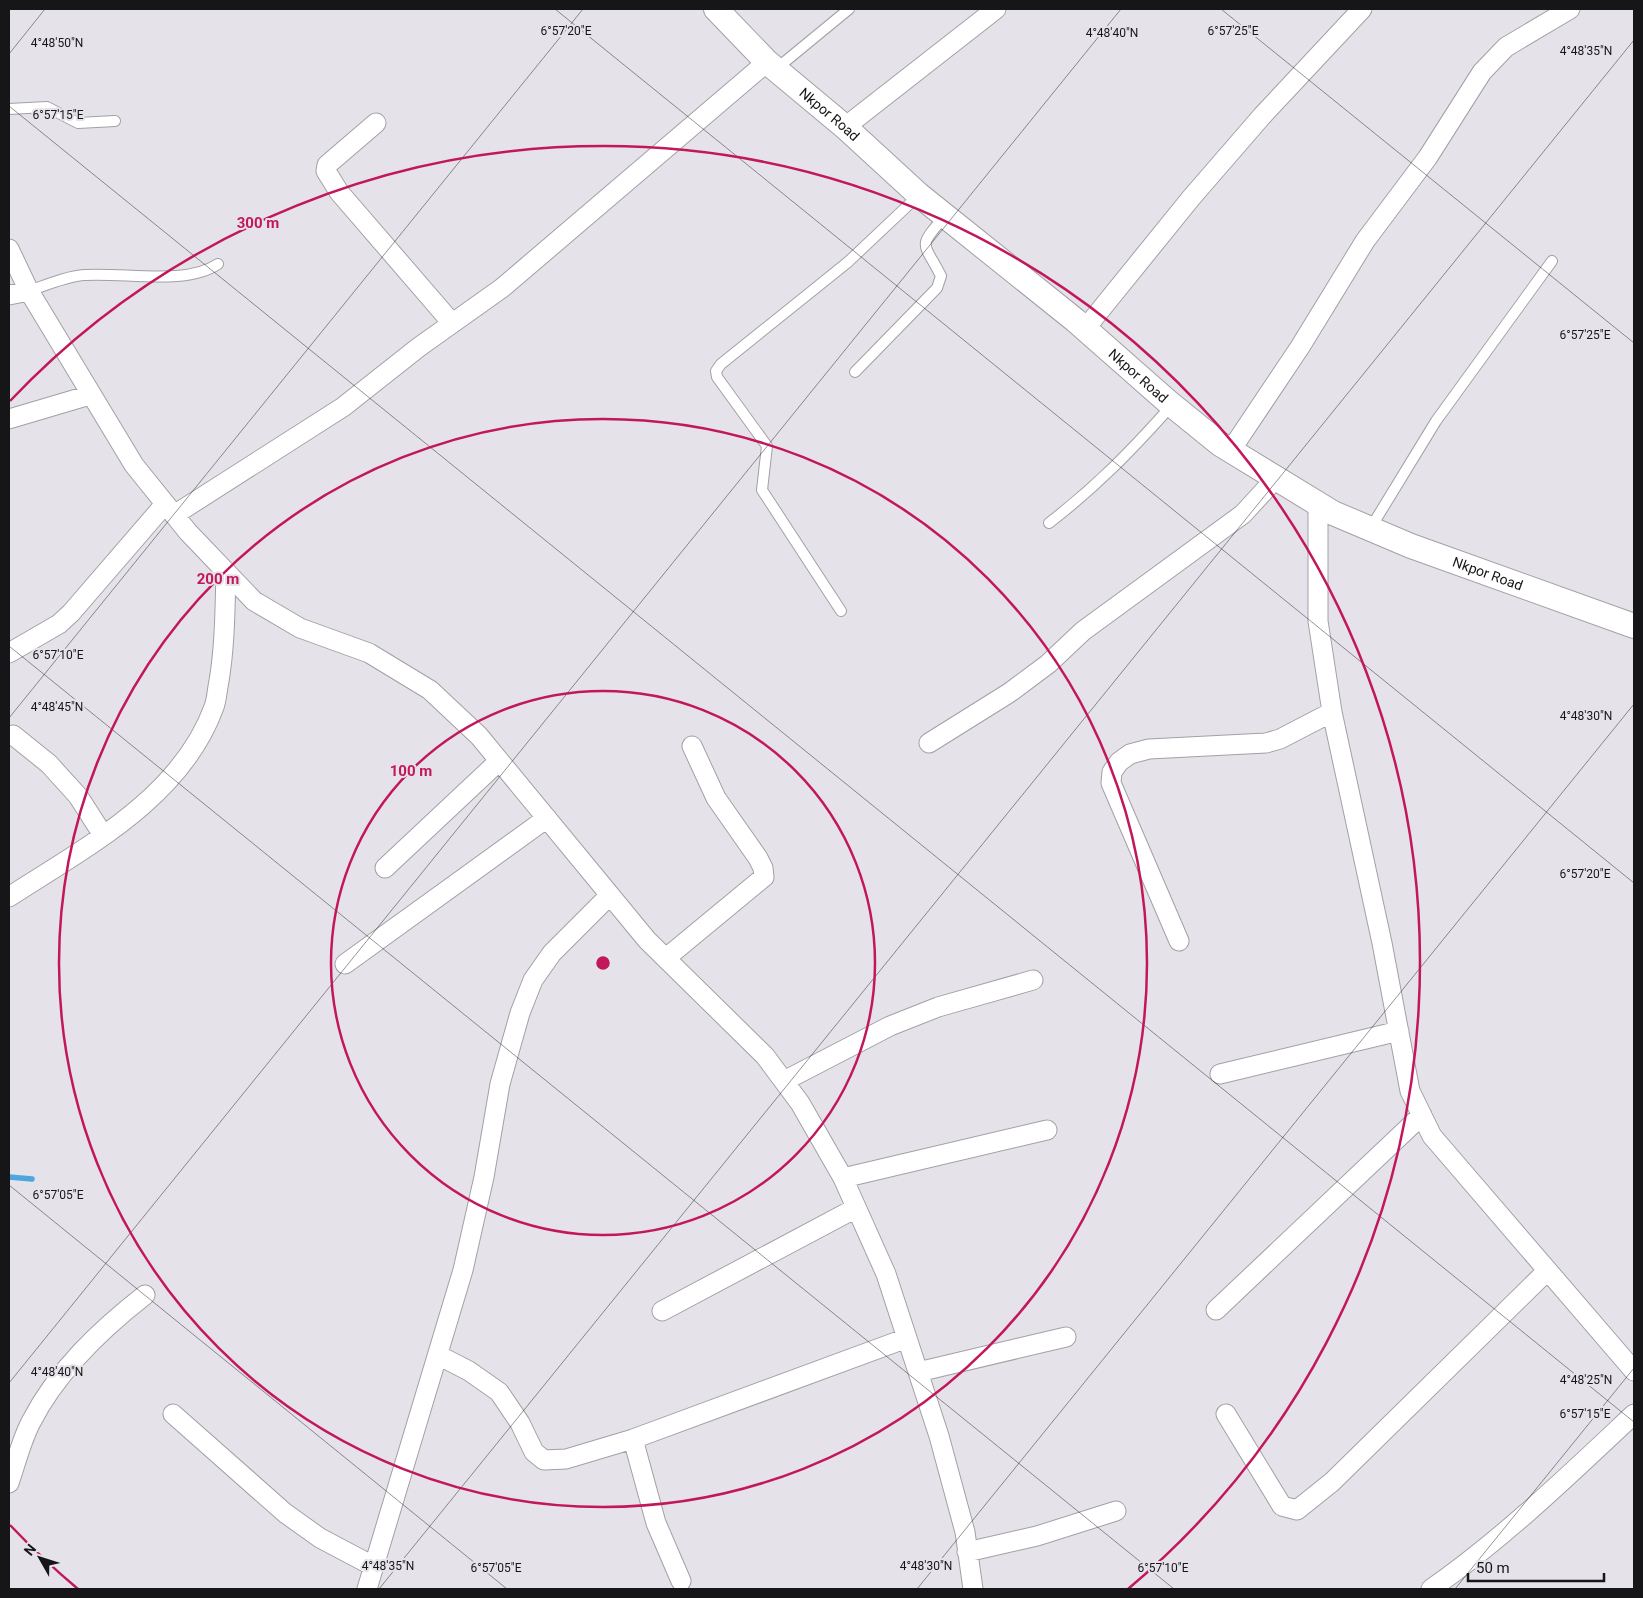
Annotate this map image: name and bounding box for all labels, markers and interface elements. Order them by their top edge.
text: 6°57'20"E [541,24,592,38]
text: 6°57'25"E [1208,24,1259,38]
text: 4°48'40"N [1086,26,1138,40]
text: 4°48'50"N [31,36,83,50]
text: 4°48'35"N [1560,44,1612,58]
street label: Nkpor Road [796,85,863,144]
text: 6°57'15"E [33,108,84,122]
text: 300 m [237,214,279,232]
text: 6°57'25"E [1560,328,1611,342]
street label: Nkpor Road [1106,346,1171,406]
street label: Nkpor Road [1451,554,1525,593]
text: 200 m [197,570,239,588]
text: 6°57'10"E [33,648,84,662]
text: 4°48'45"N [31,700,83,714]
text: 4°48'30"N [1560,709,1612,723]
text: 100 m [390,762,432,780]
text: 6°57'20"E [1560,867,1611,881]
centre of rings [594,954,612,972]
text: 6°57'05"E [33,1188,84,1202]
text: 4°48'40"N [31,1365,83,1379]
text: 4°48'25"N [1560,1373,1612,1387]
text: 6°57'15"E [1560,1407,1611,1421]
north arrow [15,1533,65,1583]
text: N [21,1541,39,1559]
scale bar [1468,1550,1604,1582]
text: 4°48'35"N [362,1559,414,1573]
text: 4°48'30"N [900,1559,952,1573]
text: 50 m [1476,1559,1510,1577]
text: 6°57'05"E [471,1561,522,1575]
text: 6°57'10"E [1138,1561,1189,1575]

